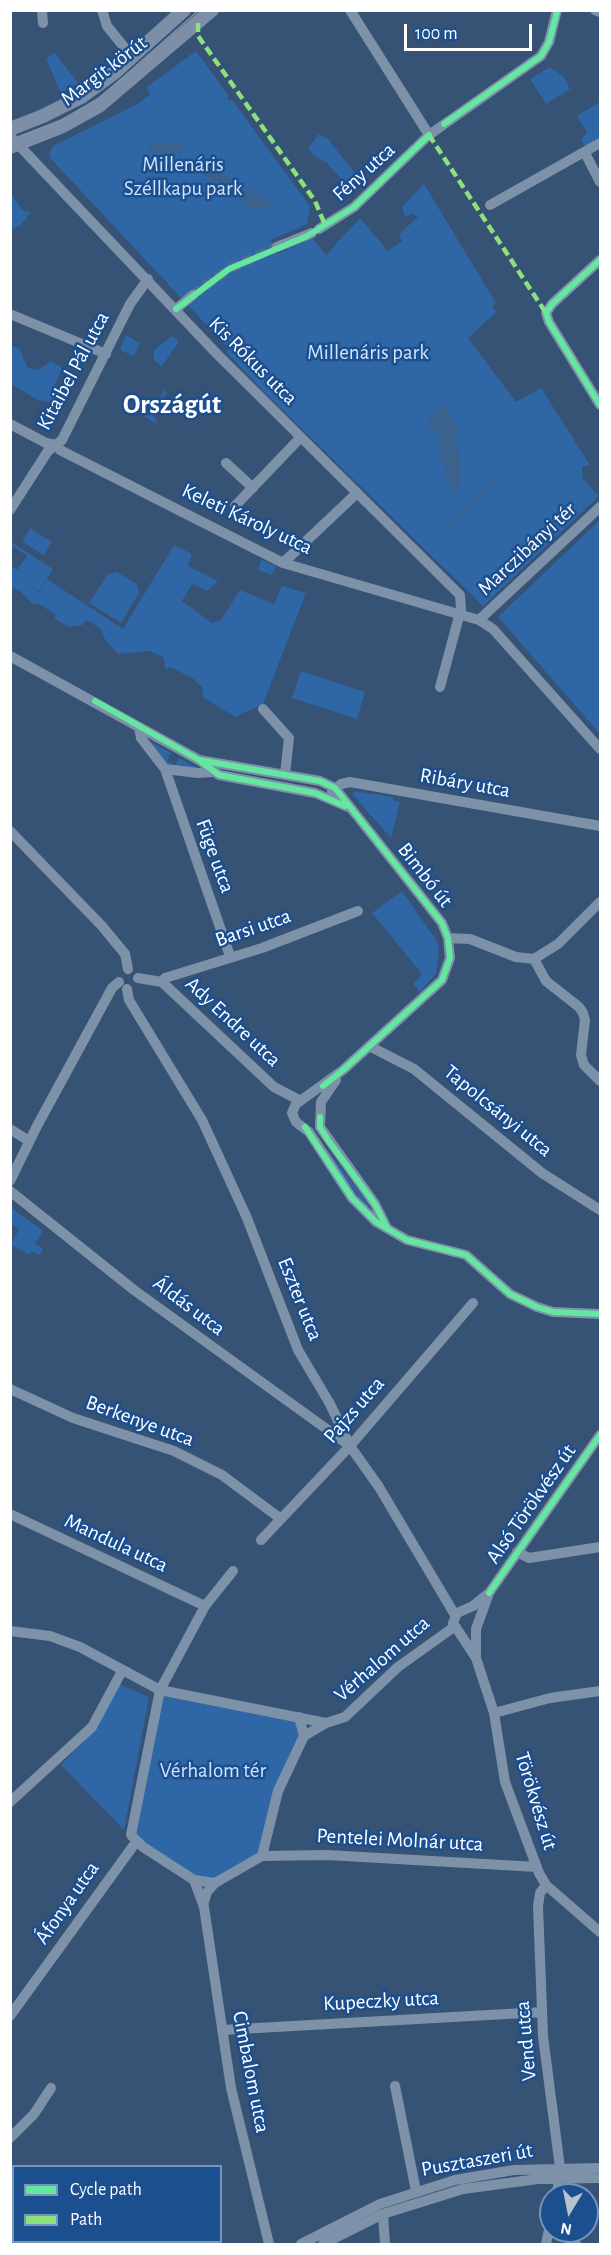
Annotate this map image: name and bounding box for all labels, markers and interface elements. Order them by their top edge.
scale bar [407,12,534,50]
text: 100 m [415,25,458,43]
street label: Margit körút [56,30,152,112]
street label: Fény utca [327,137,401,207]
park label: Millenáris Széllkapu park [124,152,242,202]
street label: Kitaibel Pál utca [31,307,115,435]
street label: Kis Rókus utca [203,311,303,411]
park label: Millenáris park [307,340,429,366]
district label: Országút [123,389,221,421]
street label: Keleti Károly utca [178,478,316,560]
street label: Marczibányi tér [473,497,581,601]
street label: Ribáry utca [418,763,512,803]
street label: Füge utca [190,816,240,896]
street label: Bimbó út [392,838,458,912]
street label: Barsi utca [212,903,294,953]
street label: Ady Endre utca [180,971,286,1073]
street label: Tapolcsányi utca [438,1059,558,1163]
street label: Eszter utca [272,1254,328,1344]
street label: Áldás utca [148,1271,230,1341]
street label: Pajzs utca [318,1371,390,1449]
street label: Berkenye utca [82,1390,198,1452]
street label: Alsó Törökvész út [481,1439,581,1569]
street label: Mandula utca [60,1508,172,1578]
street label: Vérhalom utca [329,1611,435,1707]
street label: Törökvész út [509,1749,563,1853]
park label: Vérhalom tér [160,1758,266,1784]
street label: Pentelei Molnár utca [316,1823,484,1857]
street label: Áfonya utca [29,1857,105,1949]
street label: Kupeczky utca [323,1985,439,2017]
street label: Vend utca [510,2000,542,2082]
street label: Cimbalom utca [227,2009,275,2135]
street label: Pusztaszeri út [419,2138,535,2182]
legend [12,2165,222,2243]
text: Cycle path [70,2181,142,2199]
north arrow [539,2183,599,2243]
text: Path [70,2211,102,2229]
text: N [559,2220,573,2238]

